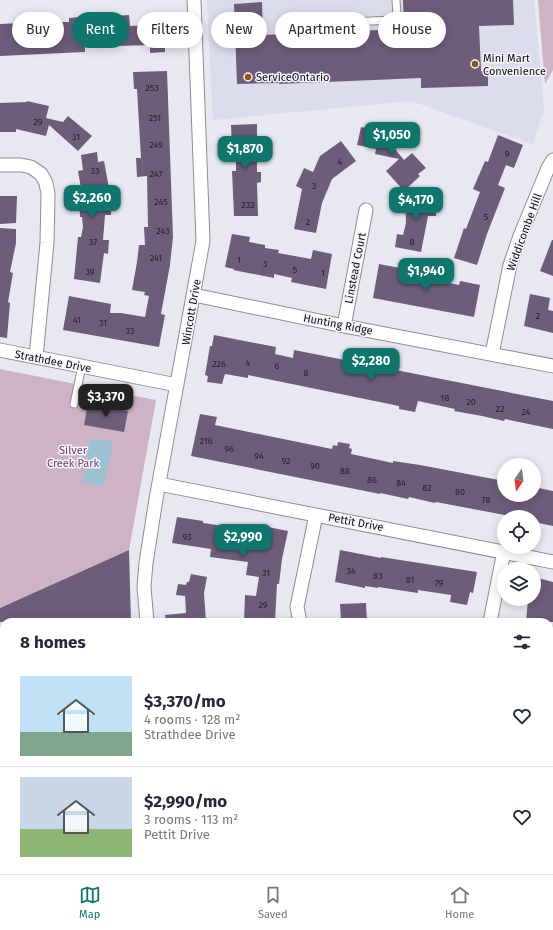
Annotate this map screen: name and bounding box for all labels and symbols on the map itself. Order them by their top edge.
place label: Mini Mart Convenience [483,52,546,78]
marker: Mini Mart Convenience [470,59,480,69]
place label: ServiceOntario [256,71,330,84]
marker: ServiceOntario [243,72,253,82]
house number: 253 [145,83,159,93]
house number: 251 [149,113,161,123]
house number: 29 [33,117,43,127]
pin: $1,050 [359,122,425,156]
house number: 31 [72,132,80,142]
pin: $1,870 [212,136,278,170]
house number: 249 [149,140,163,150]
house number: 9 [505,149,510,159]
house number: 4 [338,157,343,167]
house number: 33 [91,166,99,176]
house number: 247 [150,169,162,179]
house number: 3 [312,181,316,191]
pin: $2,260 [59,185,125,219]
pin: $4,170 [383,187,449,221]
street label: Widdicombe Hill [504,192,545,273]
house number: 245 [154,197,168,207]
house number: 232 [241,200,255,210]
house number: 5 [484,212,489,222]
house number: 2 [306,217,310,227]
house number: 243 [156,226,170,236]
street label: Linstead Court [342,231,369,305]
house number: 37 [89,237,97,247]
house number: 8 [410,237,415,247]
house number: 241 [150,253,162,263]
house number: 1 [237,255,241,265]
pin: $1,940 [393,258,459,292]
house number: 3 [263,259,267,269]
house number: 5 [293,265,298,275]
house number: 39 [85,267,95,277]
house number: 1 [321,268,325,278]
street label: Wincott Drive [179,278,204,346]
street label: Hunting Ridge [302,311,374,338]
house number: 2 [536,311,540,321]
house number: 41 [73,315,81,325]
house number: 31 [99,318,107,328]
house number: 33 [126,326,134,336]
street label: Strathdee Drive [14,348,92,375]
pin: $2,280 [338,348,404,382]
house number: 4 [246,358,251,368]
house number: 226 [212,359,226,369]
house number: 6 [275,361,280,371]
house number: 8 [304,368,309,378]
pin: $3,370 [73,384,139,418]
house number: 18 [441,393,449,403]
house number: 20 [466,397,476,407]
house number: 22 [496,404,504,414]
house number: 24 [521,407,531,417]
house number: 216 [200,436,213,446]
park label: Silver Creek Park [47,444,99,470]
house number: 96 [224,444,234,454]
house number: 94 [254,451,264,461]
house number: 92 [282,456,290,466]
north arrow [497,458,541,502]
house number: 90 [310,461,320,471]
house number: 88 [340,466,350,476]
house number: 86 [367,475,377,485]
house number: 84 [396,478,406,488]
house number: 82 [422,483,432,493]
house number: 80 [455,487,465,497]
house number: 78 [482,495,490,505]
street label: Pettit Drive [327,511,385,534]
pin: $2,990 [210,524,276,558]
house number: 93 [182,532,192,542]
house number: 34 [346,566,356,576]
house number: 31 [262,568,270,578]
house number: 83 [373,571,383,581]
house number: 81 [406,575,414,585]
house number: 79 [435,578,444,588]
house number: 29 [258,600,268,610]

